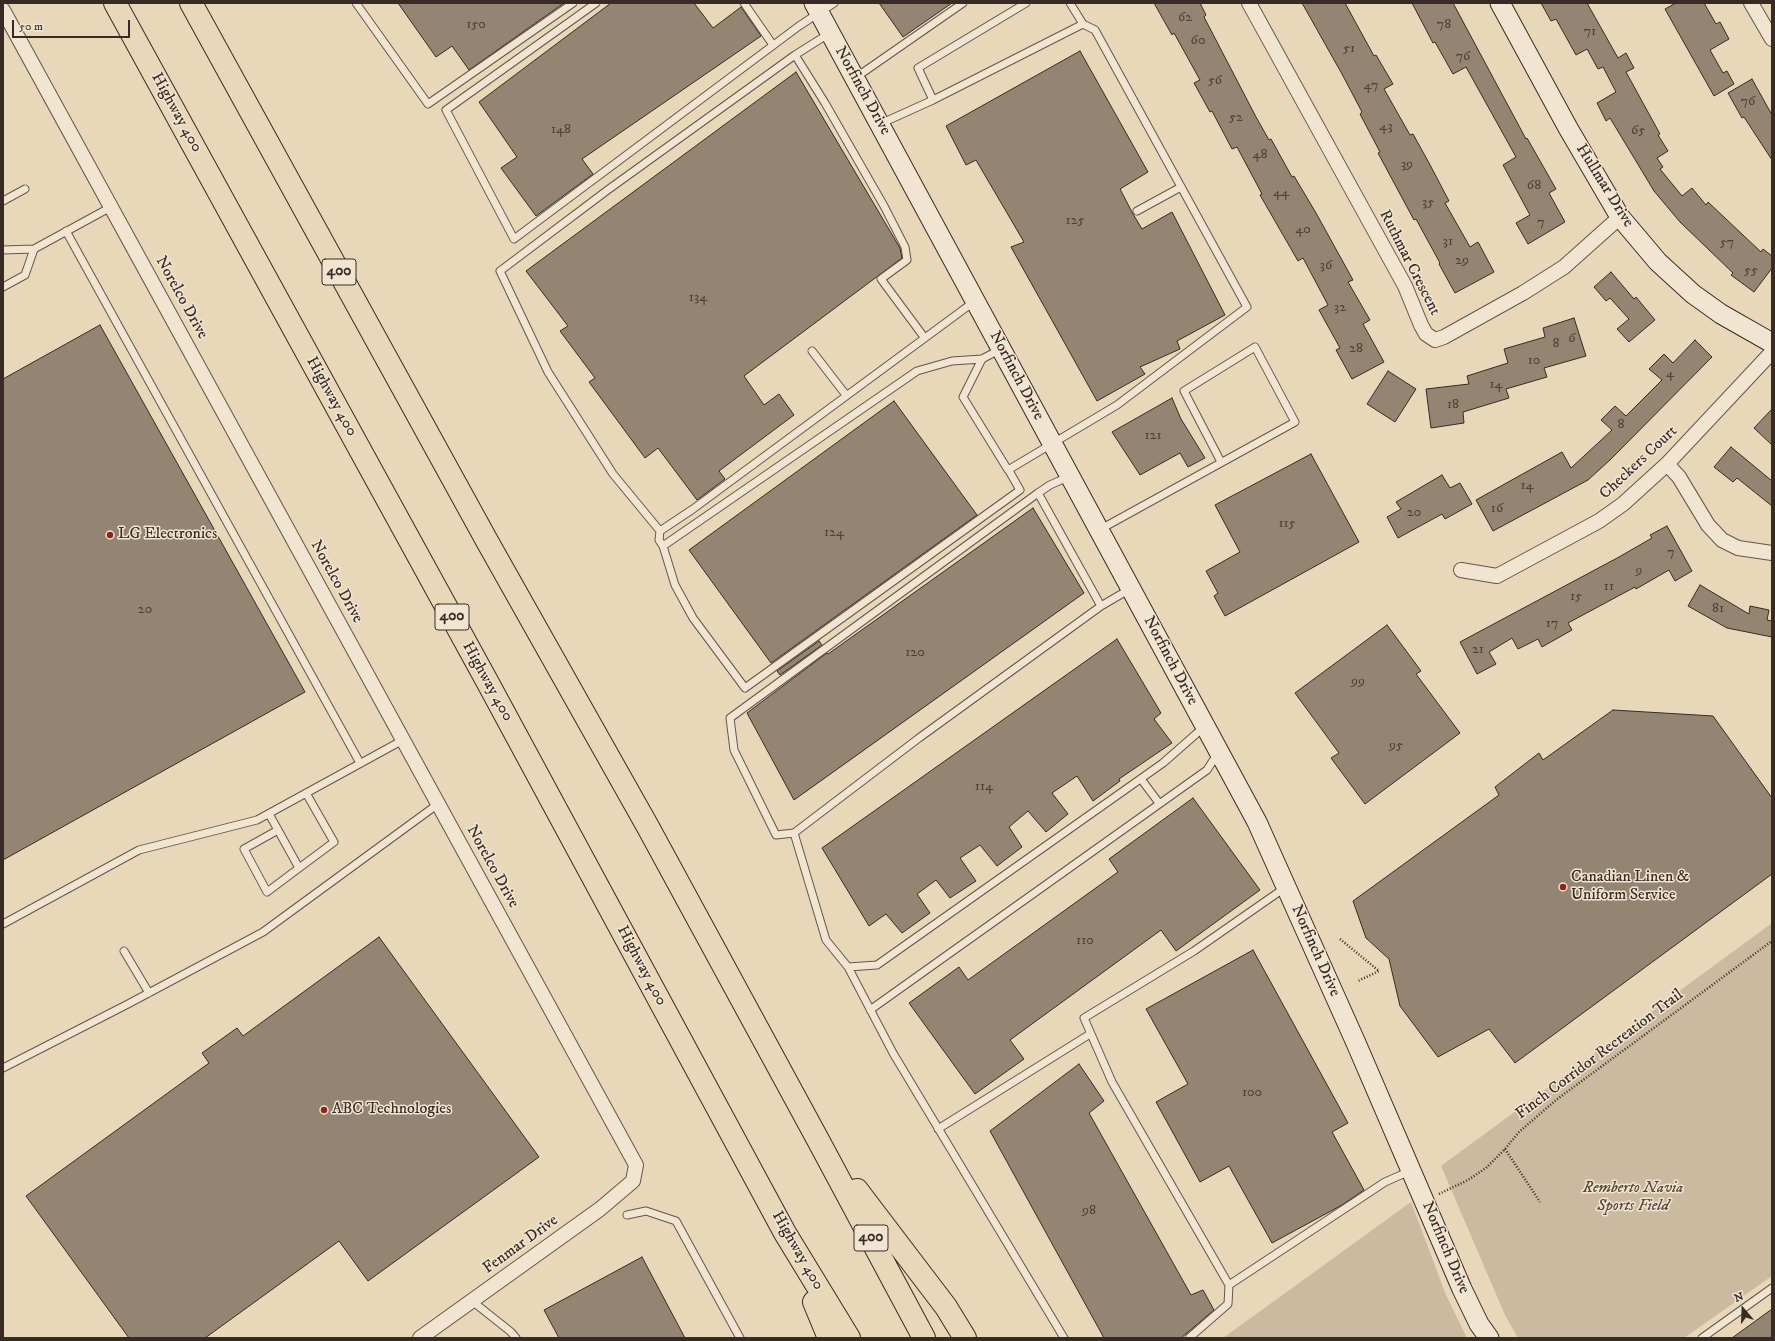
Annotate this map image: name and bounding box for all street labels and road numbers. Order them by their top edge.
street label: Norfinch Drive [830,43,894,139]
street label: Highway 400 [146,70,206,156]
street label: Hullmar Drive [1571,141,1637,231]
street label: Ruthmar Crescent [1374,207,1444,319]
street label: Norelco Drive [150,253,212,343]
road number: 400 [322,259,356,285]
street label: Norfinch Drive [984,328,1048,424]
street label: Highway 400 [301,354,361,440]
street label: Checkers Court [1596,422,1682,504]
street label: Norelco Drive [305,537,367,627]
road number: 400 [435,604,469,630]
street label: Norfinch Drive [1138,613,1202,709]
street label: Highway 400 [457,639,517,725]
street label: Norelco Drive [461,822,523,912]
street label: Norfinch Drive [1286,902,1344,1000]
street label: Highway 400 [612,923,670,1009]
street label: Finch Corridor Recreation Trail [1512,986,1688,1124]
street label: Norfinch Drive [1417,1199,1473,1297]
street label: Highway 400 [767,1208,827,1294]
street label: Fenmar Drive [480,1211,562,1279]
road number: 400 [854,1225,888,1251]

